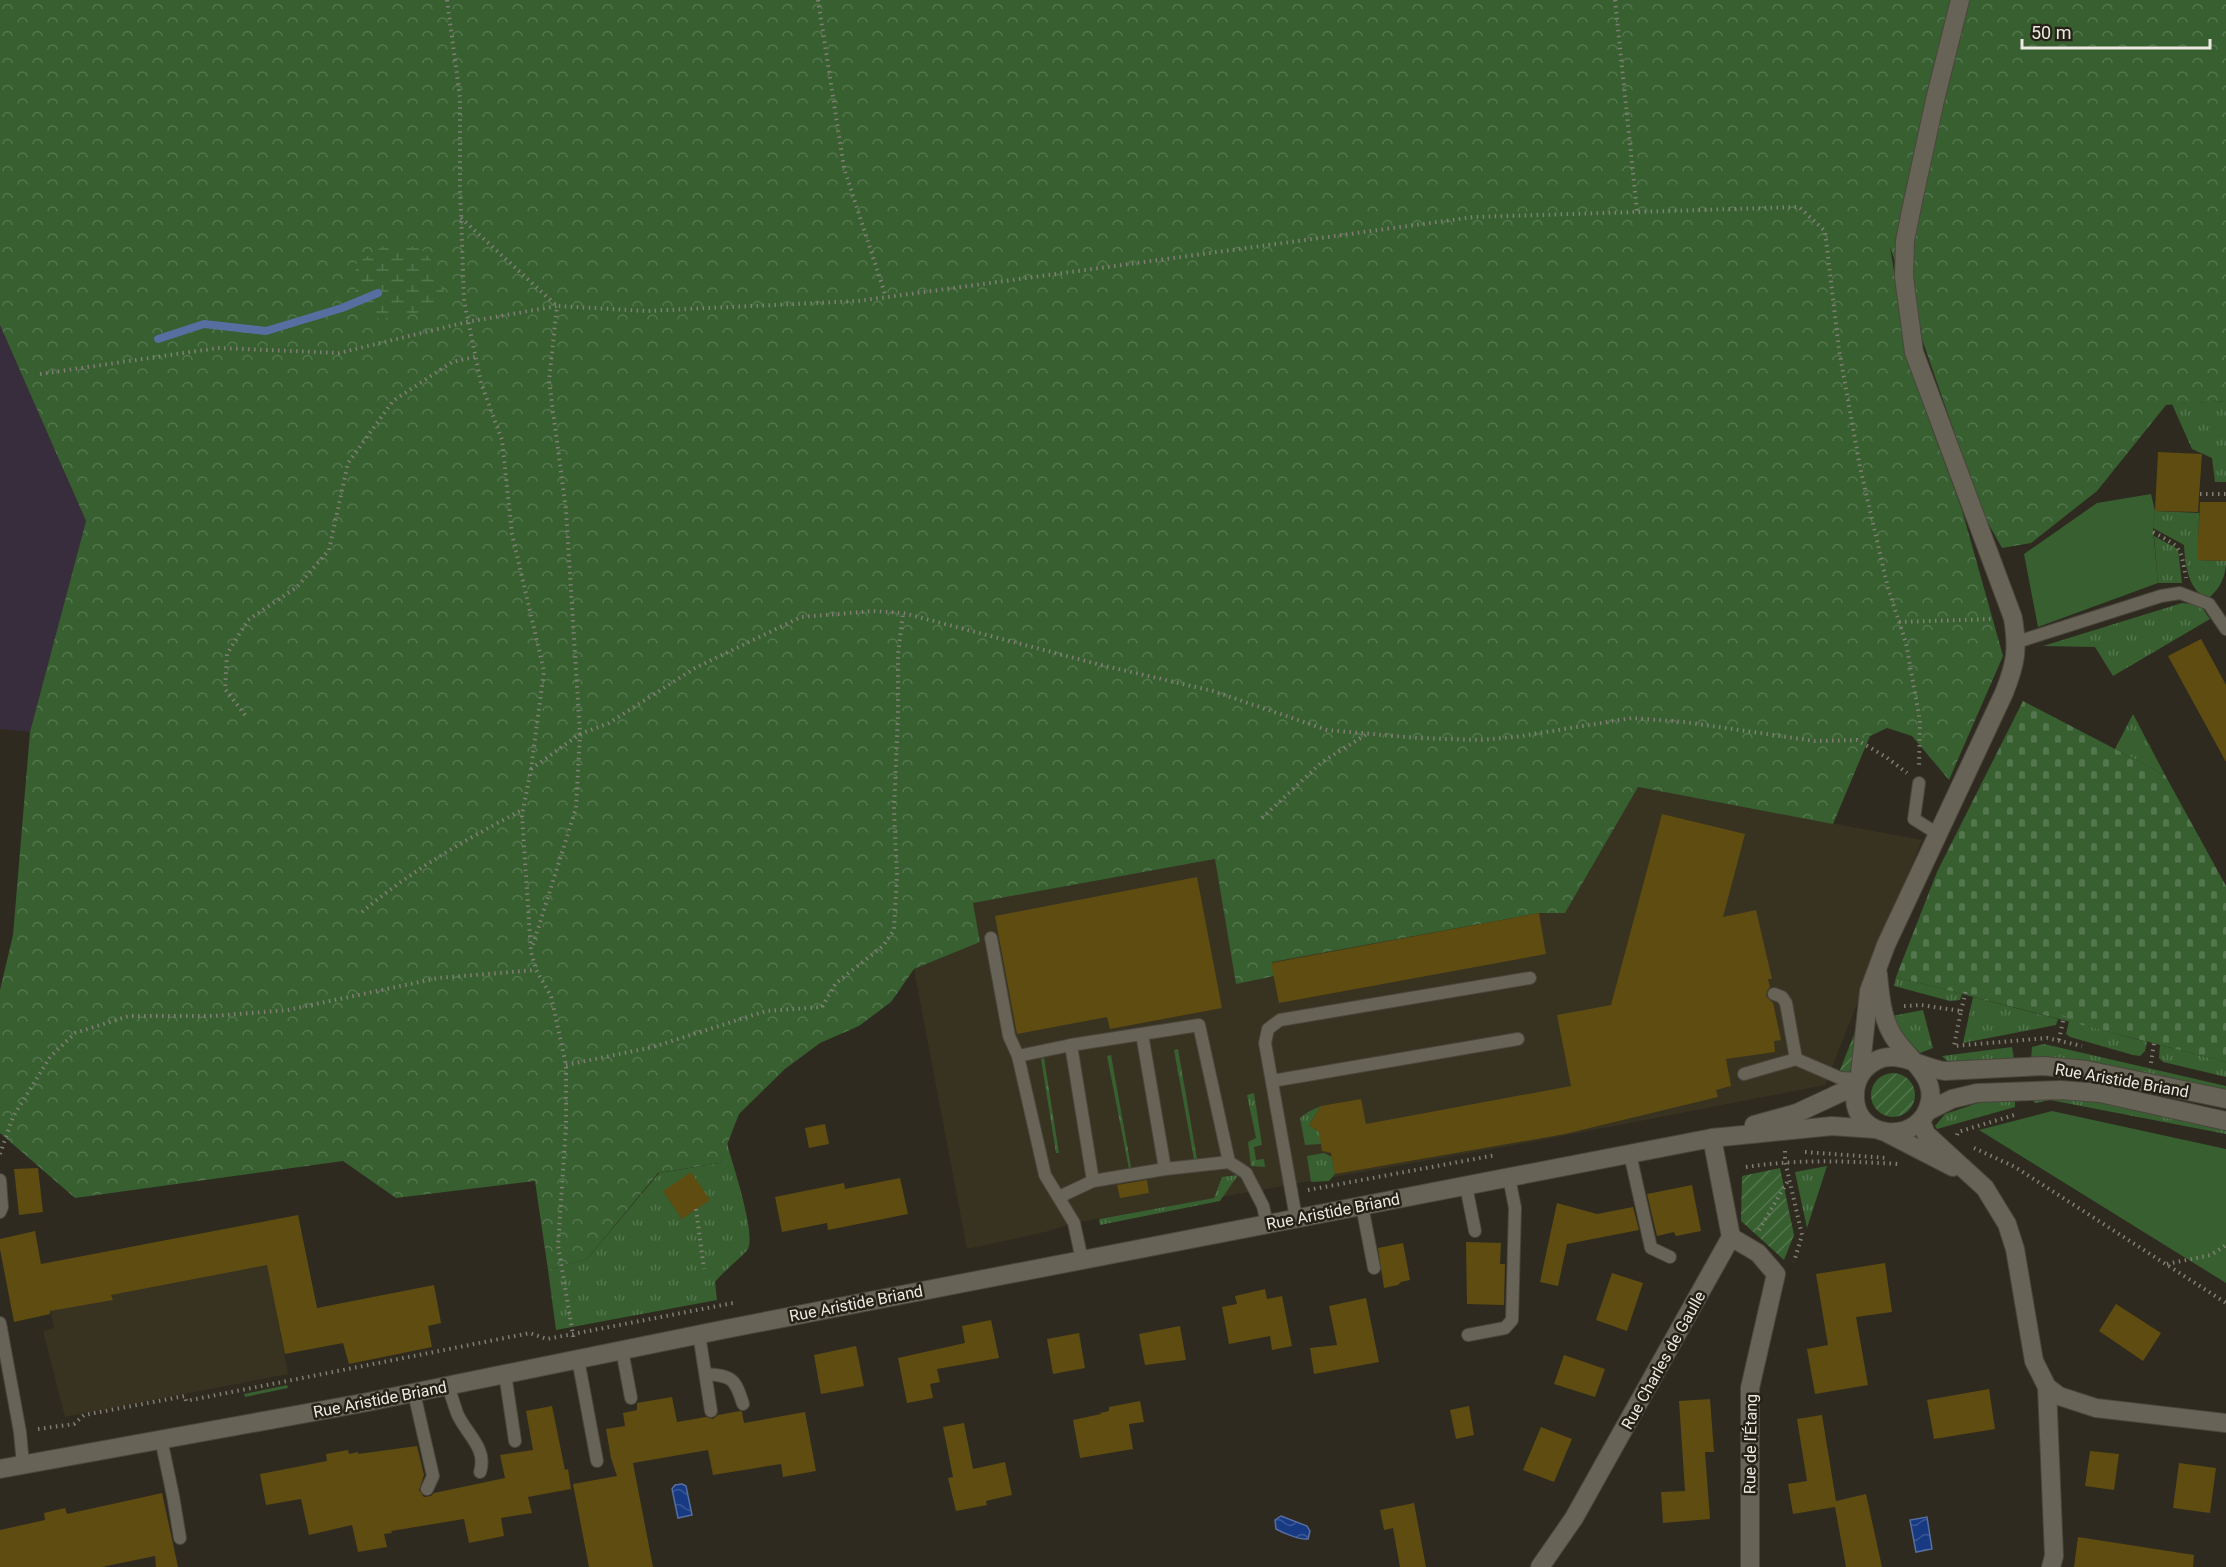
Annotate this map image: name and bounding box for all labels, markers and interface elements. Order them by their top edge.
scale bar [2022,12,2210,50]
text: 50 m [2031,22,2071,43]
street label: Rue Aristide Briand [2053,1059,2190,1102]
street label: Rue Aristide Briand [1265,1189,1401,1234]
street label: Rue Aristide Briand [788,1281,924,1326]
street label: Rue Charles de Gaulle [1617,1288,1709,1433]
street label: Rue Aristide Briand [312,1377,448,1422]
street label: Rue de l'Étang [1740,1394,1761,1494]

